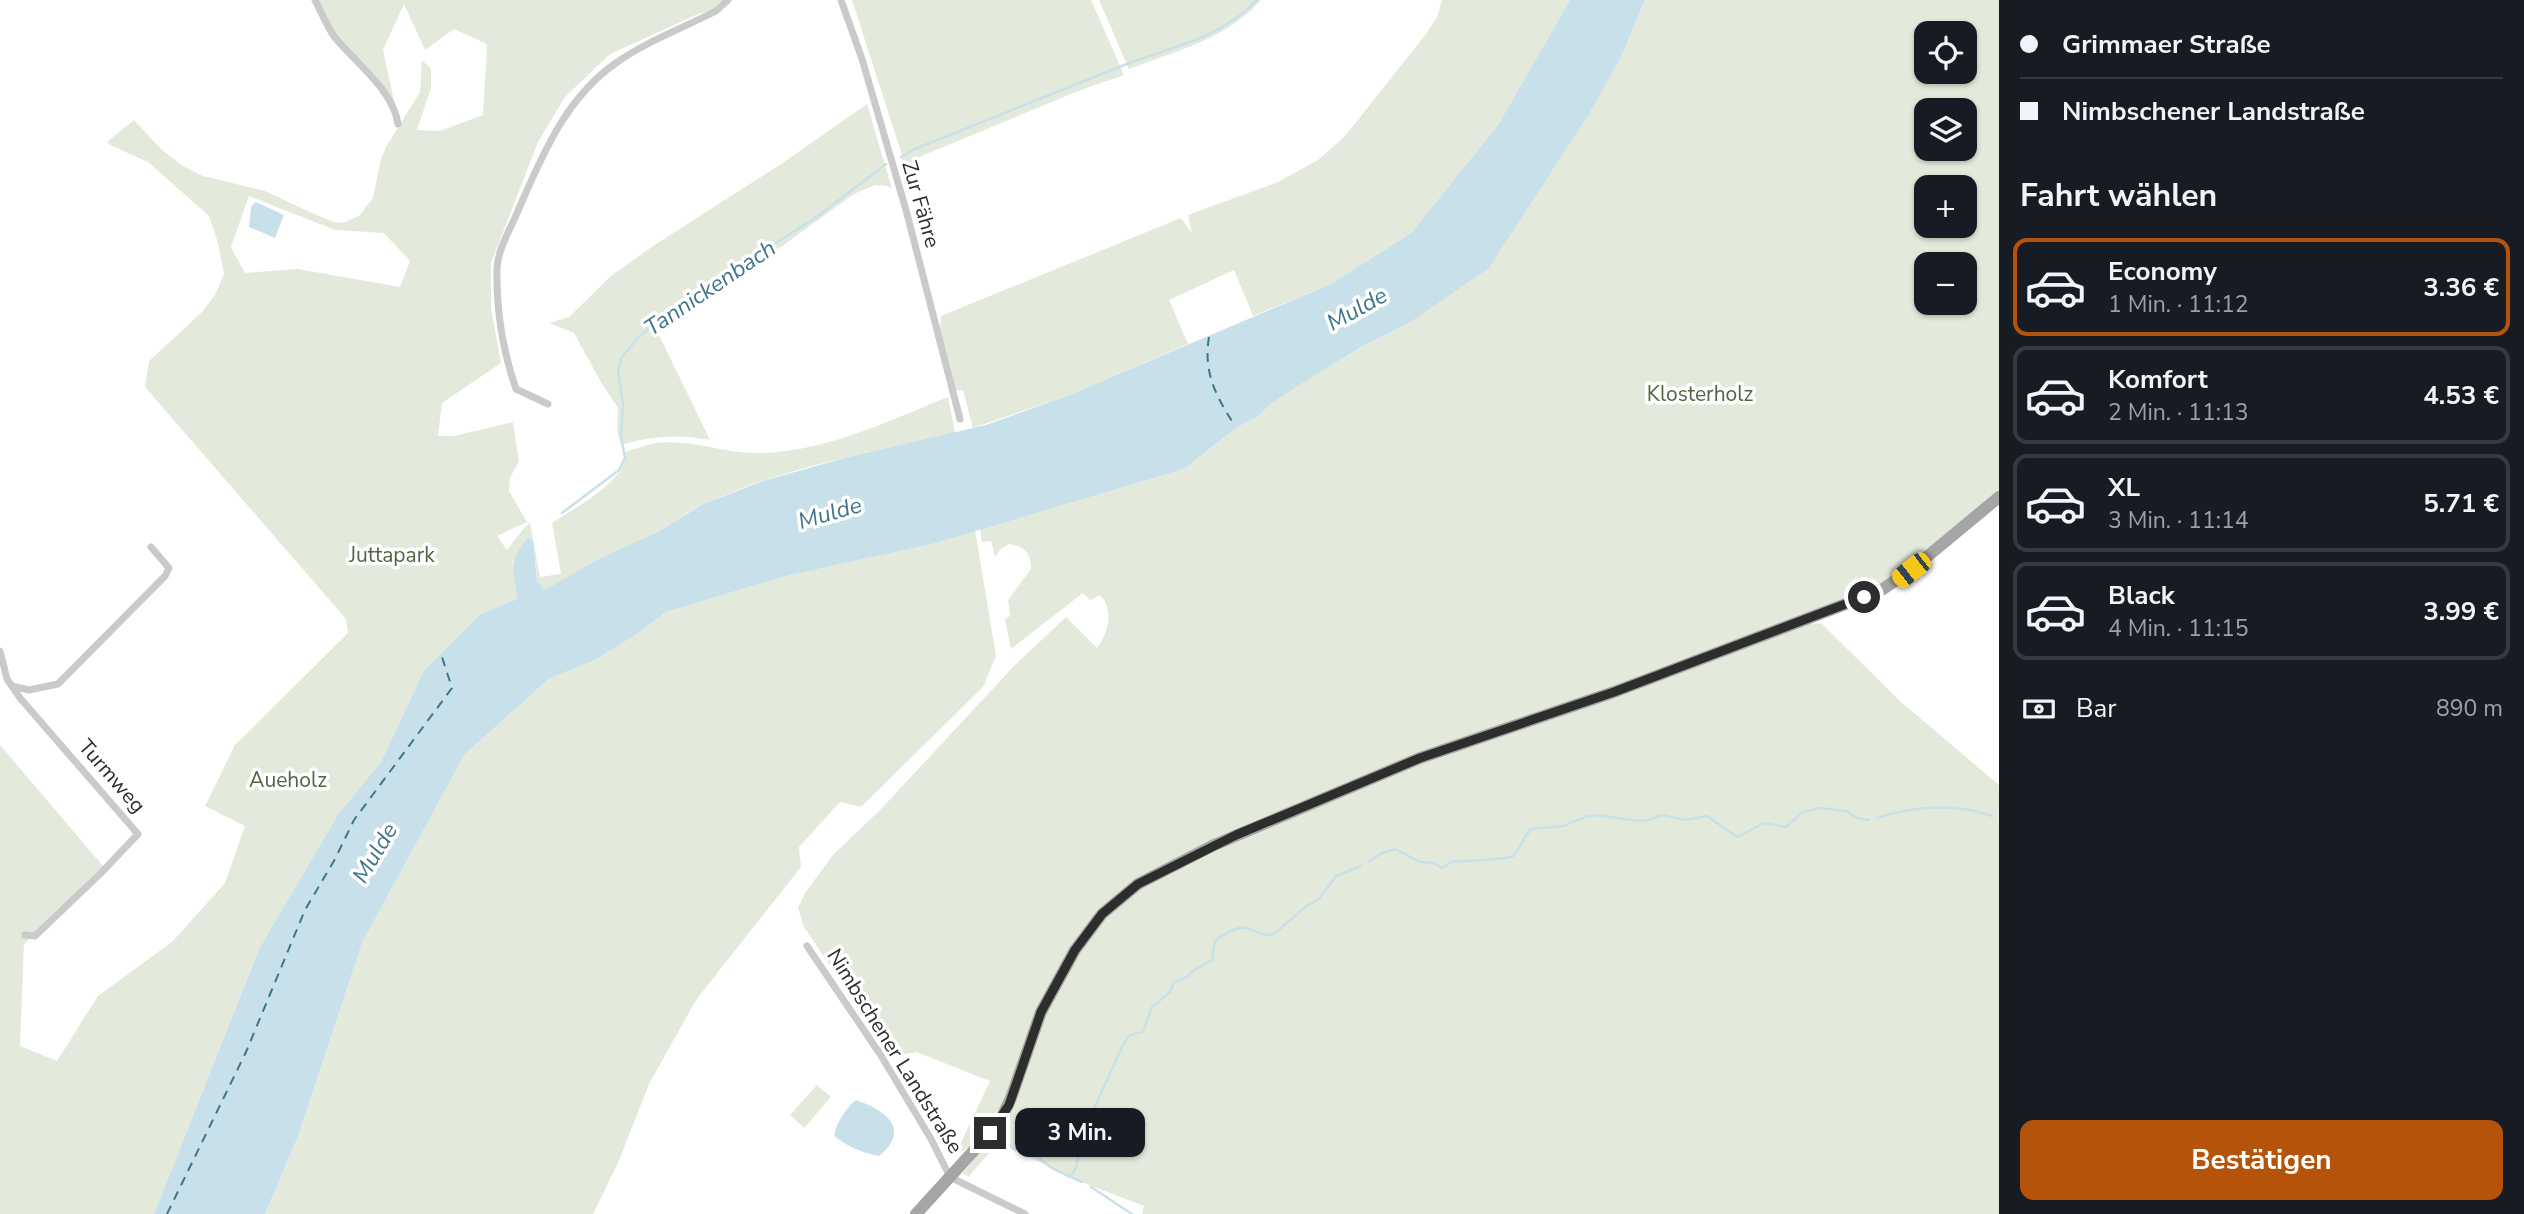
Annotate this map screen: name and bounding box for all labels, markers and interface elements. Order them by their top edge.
map controls [1914,21,1977,315]
button: locate [1914,21,1977,84]
text: Grimmaer Straße [2062,27,2271,62]
text: Nimbschener Landstraße [2062,94,2365,129]
button: layers [1914,98,1977,161]
street label: Zur Fähre [895,157,947,251]
text: Fahrt wählen [2020,174,2217,217]
button: + [1914,175,1977,238]
water label: Tannickenbach [638,233,782,343]
button: − [1914,252,1977,315]
text: Economy [2108,254,2217,289]
icon: car [2024,256,2087,319]
text: 3.36 € [2423,270,2499,305]
water label: Mulde [1321,280,1393,338]
text: 1 Min. · 11:12 [2108,289,2249,320]
text: Komfort [2108,362,2208,397]
icon: car [2024,364,2087,427]
text: 4.53 € [2423,378,2499,413]
park label: Klosterholz [1647,380,1753,408]
text: 2 Min. · 11:13 [2108,397,2249,428]
text: XL [2108,470,2140,505]
icon: car [2024,472,2087,535]
text: 5.71 € [2423,486,2499,521]
water label: Mulde [795,489,865,537]
text: 3 Min. · 11:14 [2108,505,2249,536]
park label: Juttapark [348,541,435,569]
car [1888,549,1935,591]
text: Black [2108,578,2175,613]
icon: car [2024,580,2087,643]
route start [1848,581,1880,613]
text: 3.99 € [2423,594,2499,629]
text: 4 Min. · 11:15 [2108,613,2249,644]
icon: cash [2020,690,2058,728]
text: Bar [2076,691,2117,726]
text: 890 m [2436,693,2503,724]
street label: Turmweg [72,733,152,819]
park label: Aueholz [249,766,327,794]
water label: Mulde [345,817,405,889]
street label: Nimbschener Landstraße [821,943,969,1159]
callout: 3 Min. [1014,1108,1144,1158]
route end [974,1117,1006,1149]
text: 3 Min. [1048,1117,1113,1148]
button: Bestätigen [2020,1120,2503,1200]

